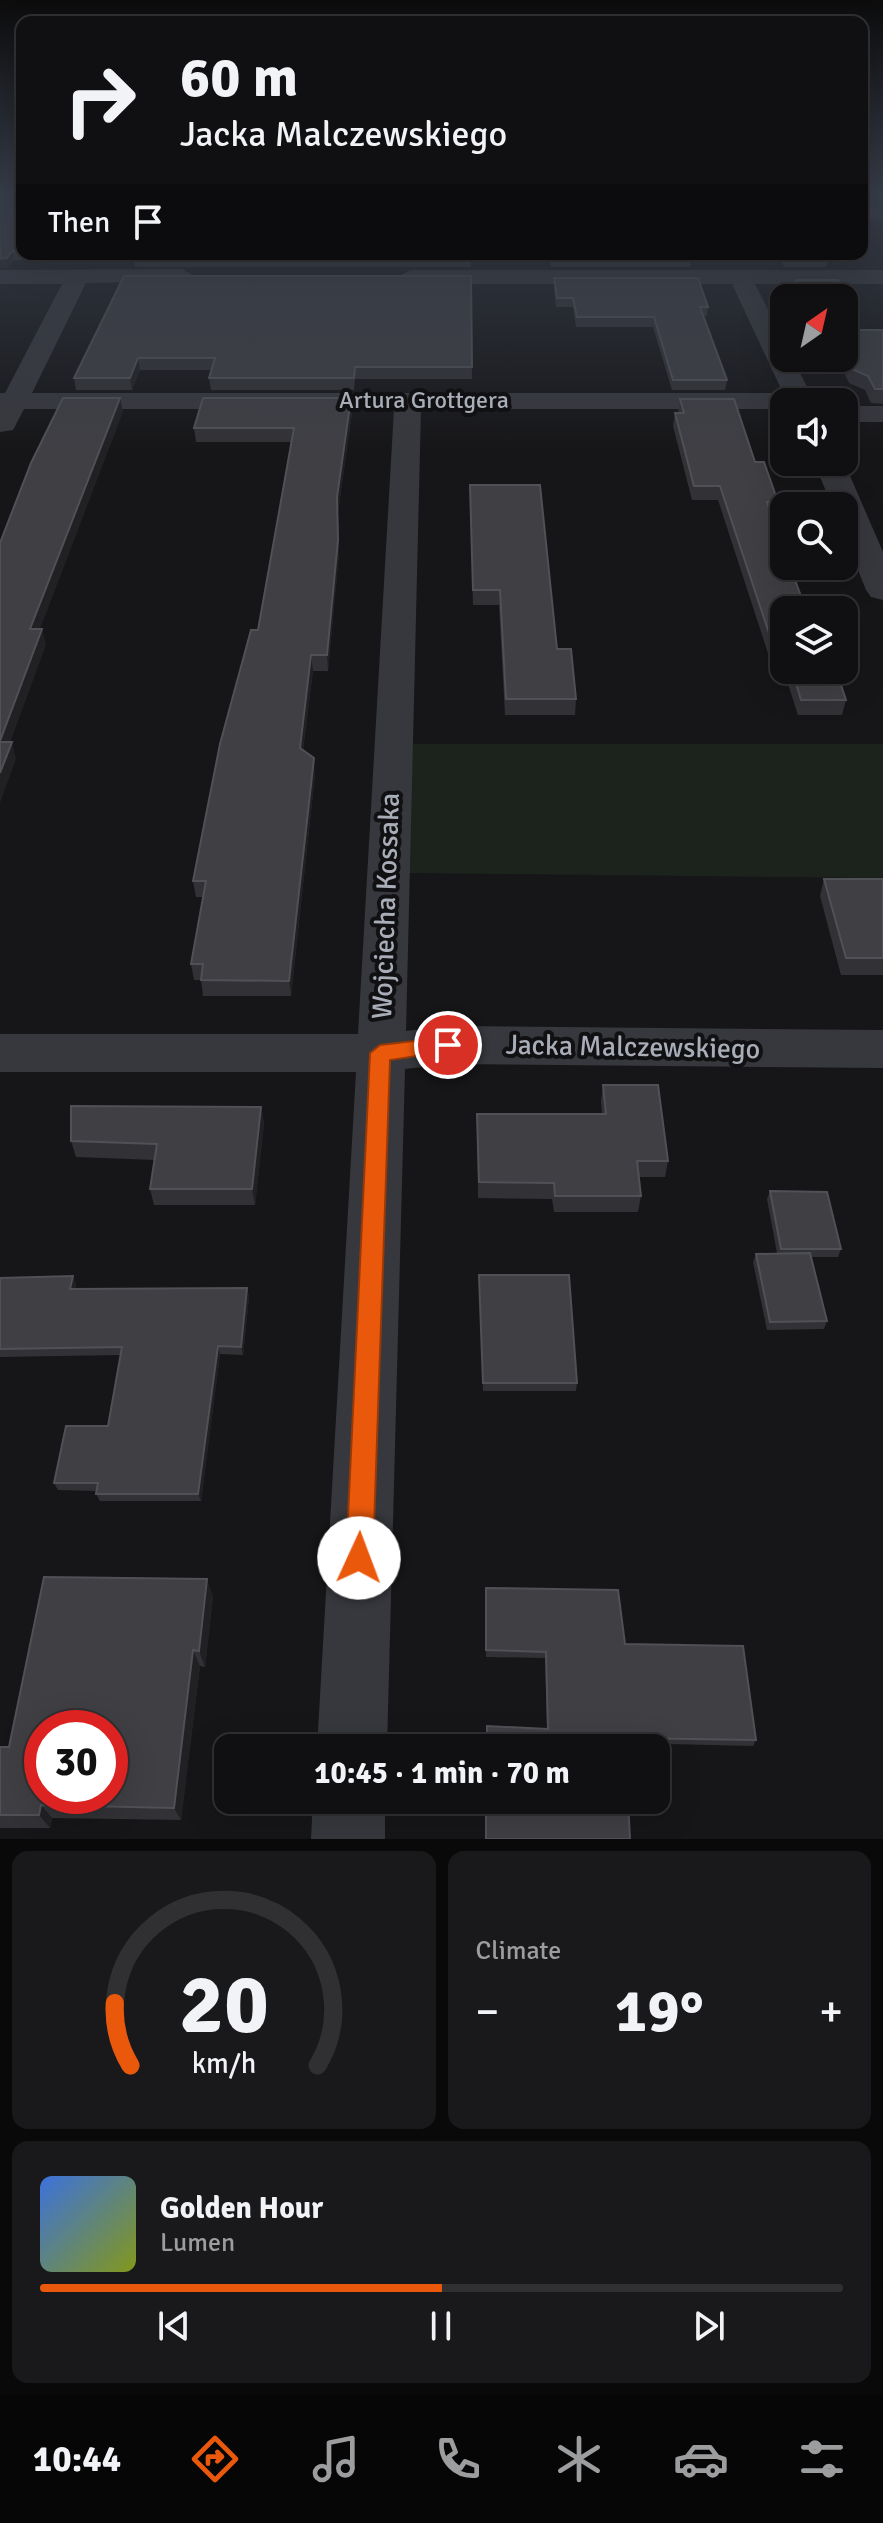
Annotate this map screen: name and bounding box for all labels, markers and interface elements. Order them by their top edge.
text: 60 m [180,43,298,112]
icon: right [48,48,152,152]
text: Jacka Malczewskiego [180,112,507,157]
icon: arrive [126,200,170,244]
text: Then [48,204,110,241]
north arrow [770,284,858,372]
map controls [770,284,858,684]
street label: Artura Grottgera [339,385,509,415]
button: sound [770,388,858,476]
button: search [770,492,858,580]
button: layers [770,596,858,684]
street label: Wojciecha Kossaka [365,792,407,1020]
pin [414,1011,482,1079]
icon: arrive [426,1023,470,1067]
street label: Jacka Malczewskiego [505,1028,761,1066]
position arrow [317,1516,401,1600]
speed limit sign: 30 [24,1710,128,1814]
text: 10:45 · 1 min · 70 m [314,1755,570,1792]
text: Climate [476,1935,561,1967]
text: 20 [179,1954,269,2056]
text: 19° [615,1975,704,2049]
text: − [476,1985,499,2039]
text: + [819,1985,843,2039]
text: km/h [191,2046,256,2081]
text: Golden Hour [160,2190,323,2227]
text: Lumen [160,2227,235,2259]
icon: previous [152,2304,196,2348]
icon: pause [419,2304,463,2348]
icon: next [687,2304,731,2348]
icon: directions [187,2431,243,2487]
icon: music [308,2431,364,2487]
icon: phone [430,2431,486,2487]
icon: climate [551,2431,607,2487]
icon: car [673,2431,729,2487]
icon: filters [794,2431,850,2487]
text: 10:44 [33,2437,121,2482]

